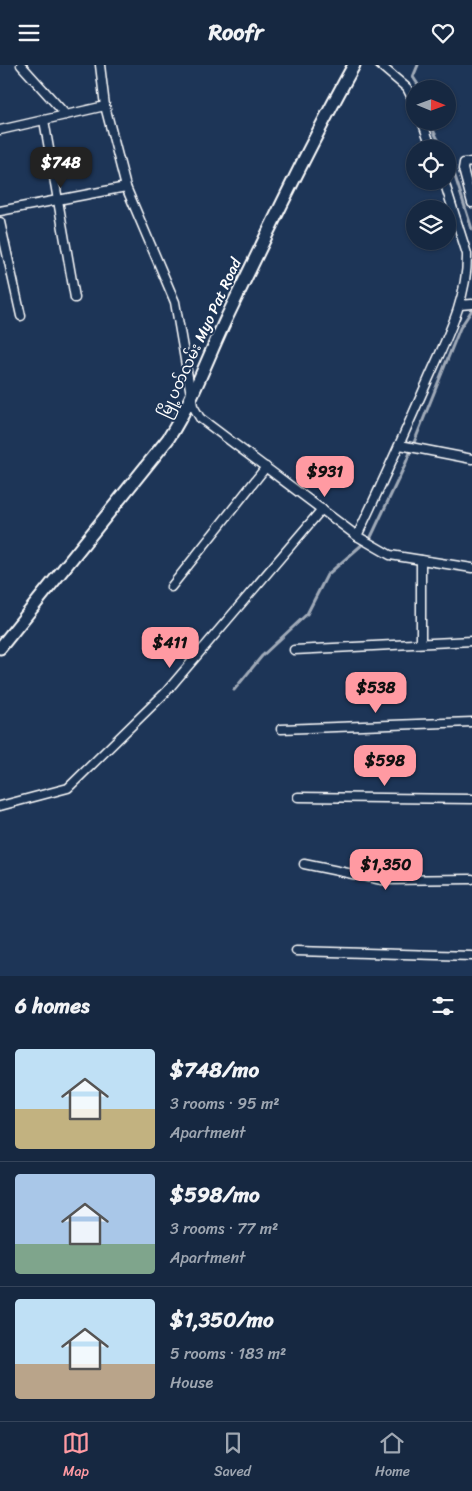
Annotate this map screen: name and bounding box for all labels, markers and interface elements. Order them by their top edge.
text: Roofr [209,13,263,52]
icon: menu [15,19,43,47]
icon: heart [429,19,457,47]
north arrow [406,80,456,130]
map controls [406,80,456,250]
button: locate [406,140,456,190]
pin: $748 [31,147,91,189]
text: $748 [41,148,81,177]
button: layers [406,200,456,250]
street label: မြို့ပတ်လမ်း Myo Pat Road [151,253,249,422]
pin: $931 [295,455,355,498]
text: $931 [307,457,343,486]
pin: $411 [140,627,200,669]
text: $411 [153,628,187,657]
pin: $538 [346,671,406,714]
text: $538 [357,673,395,702]
pin: $598 [355,745,415,787]
text: $598 [365,746,405,775]
pin: $1,350 [345,849,427,891]
text: $1,350 [361,850,411,879]
text: 6 homes [15,987,90,1025]
icon: filters [429,992,457,1020]
text: $748/mo [170,1051,259,1089]
icon: home [55,1069,115,1129]
text: 3 rooms · 95 m² [170,1089,280,1118]
text: Apartment [170,1118,246,1147]
text: $598/mo [170,1176,260,1214]
icon: home [55,1194,115,1254]
text: 3 rooms · 77 m² [170,1214,278,1243]
text: Apartment [170,1243,246,1272]
text: $1,350/mo [170,1301,274,1339]
icon: home [55,1319,115,1379]
text: 5 rooms · 183 m² [170,1339,286,1368]
text: House [170,1368,213,1397]
tab: Map [62,1429,90,1484]
tab: Saved [214,1429,251,1484]
tab: Home [375,1429,410,1484]

